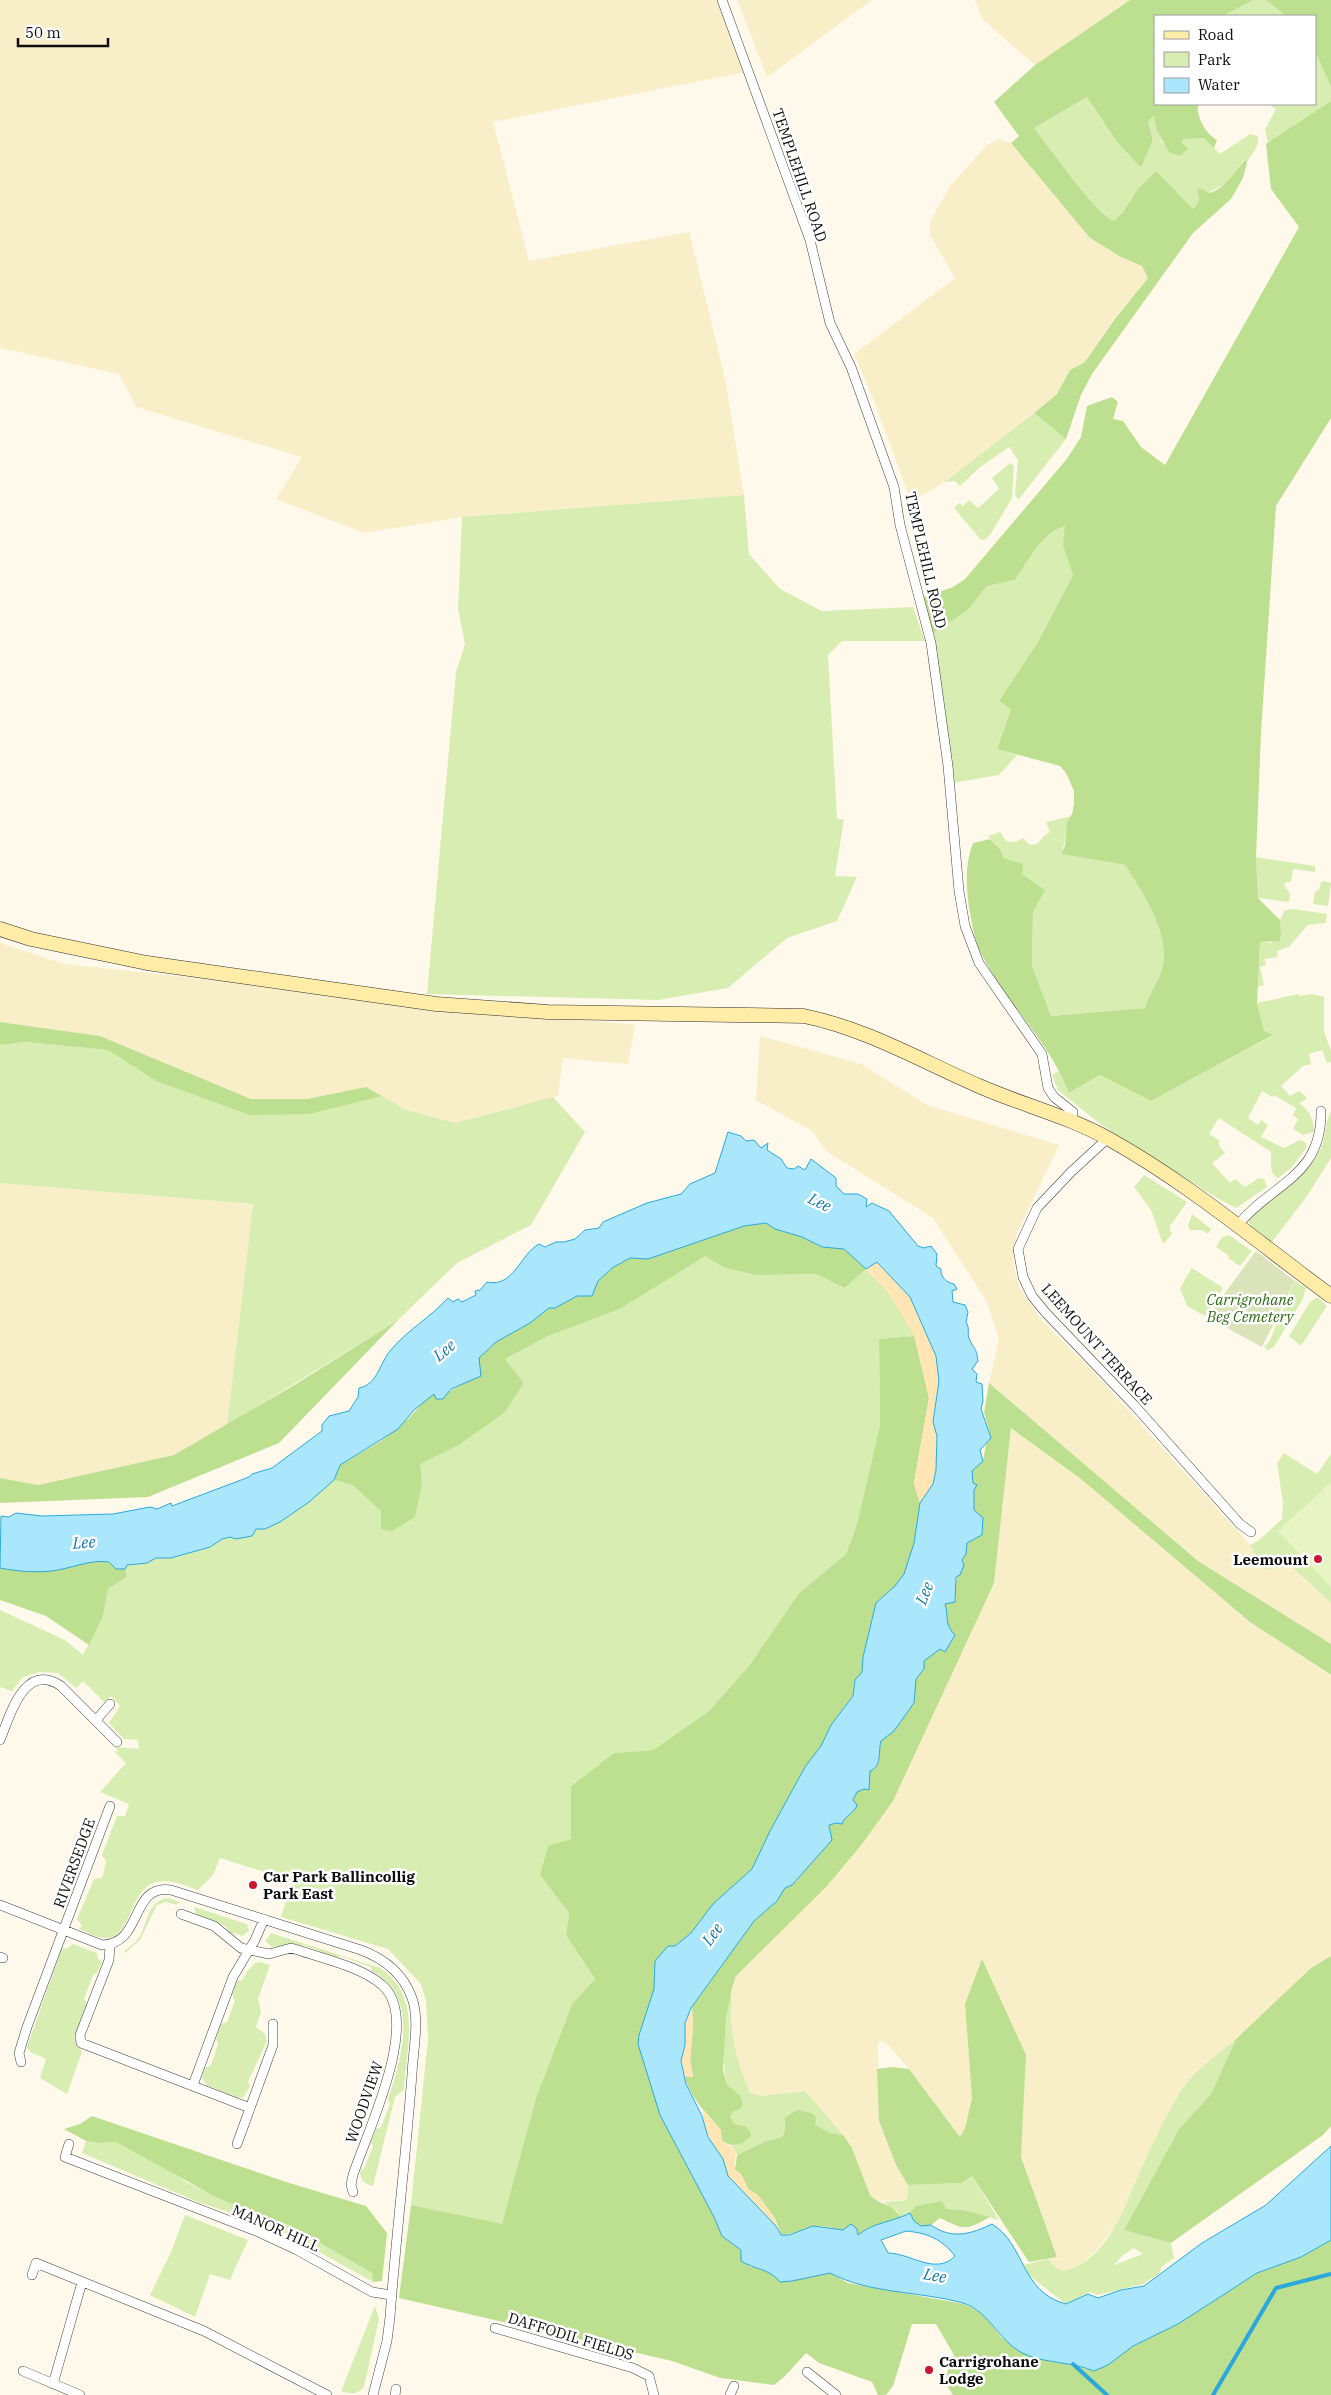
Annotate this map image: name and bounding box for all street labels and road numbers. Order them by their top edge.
street label: TEMPLEHILL ROAD [768,106,832,244]
street label: TEMPLEHILL ROAD [901,490,951,630]
street label: LEEMOUNT TERRACE [1037,1279,1157,1409]
street label: RIVERSEDGE [49,1815,99,1911]
street label: WOODVIEW [341,2058,387,2145]
street label: MANOR HILL [229,2200,323,2256]
street label: DAFFODIL FIELDS [506,2308,636,2364]

